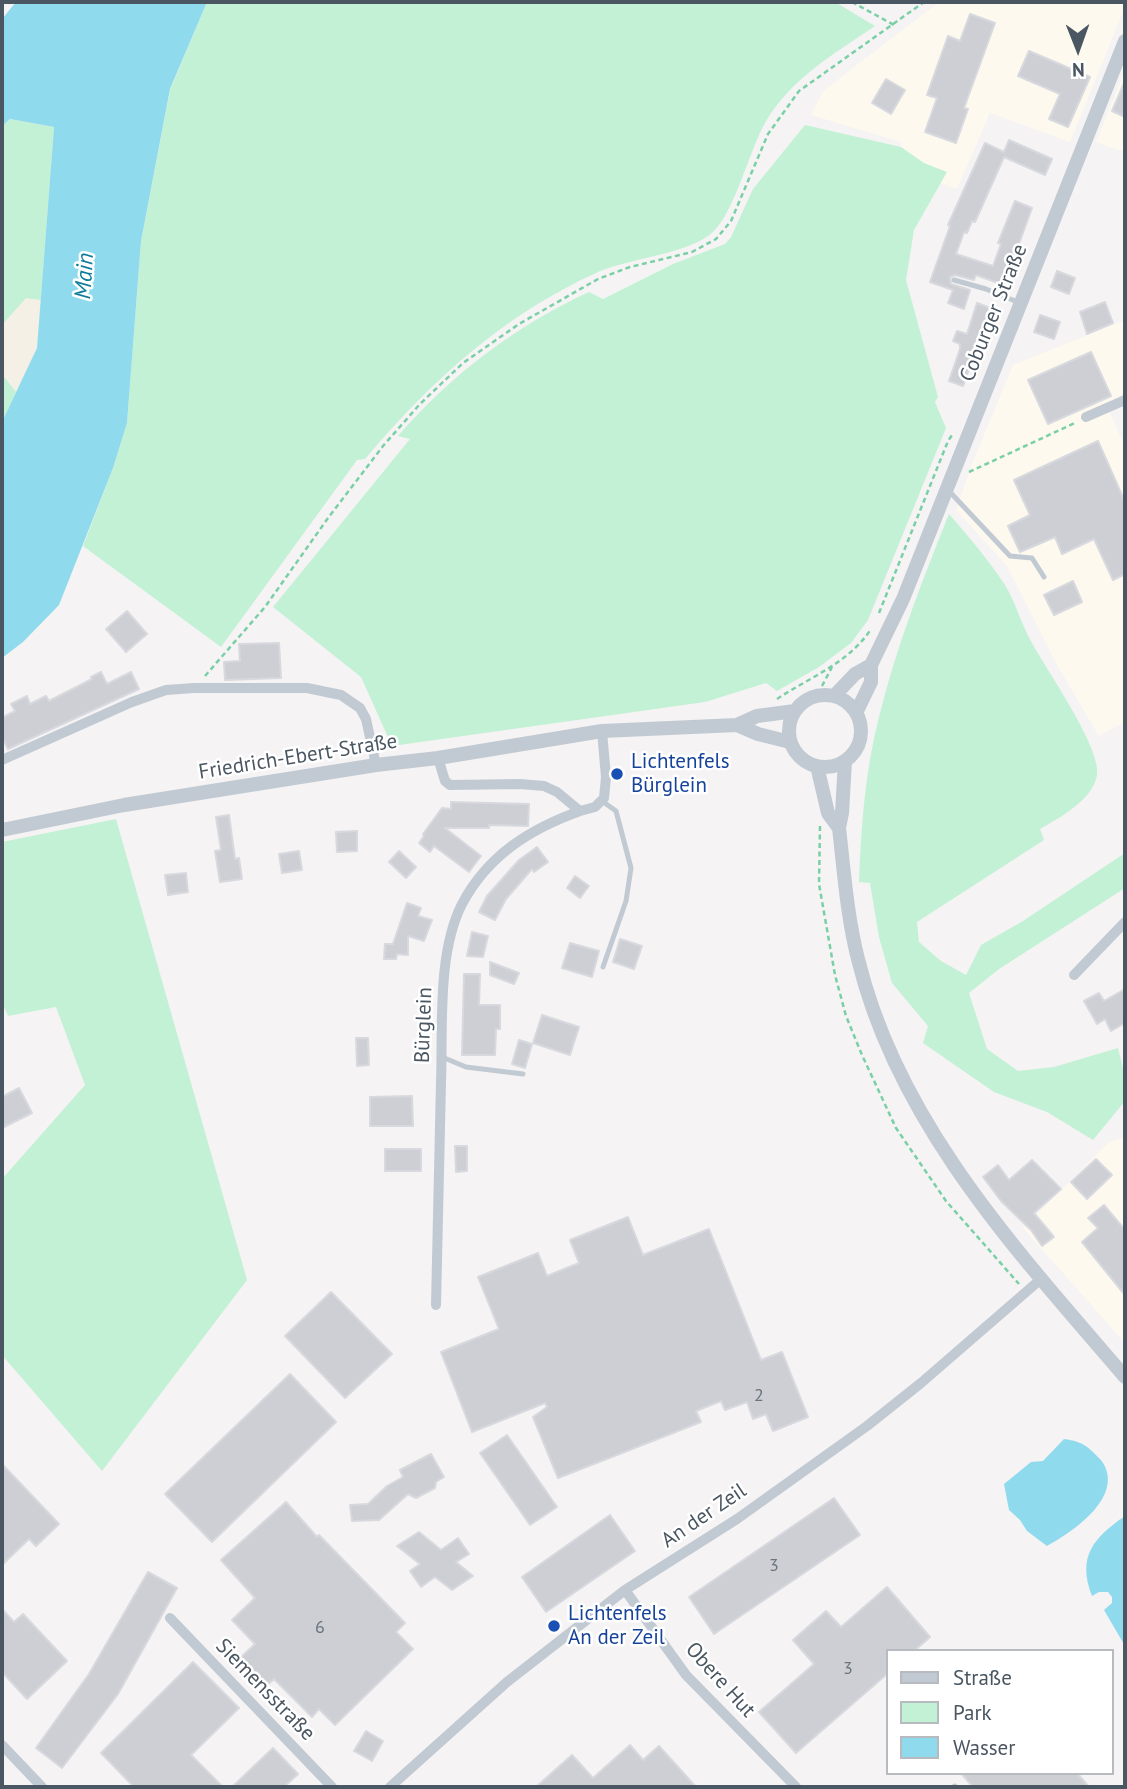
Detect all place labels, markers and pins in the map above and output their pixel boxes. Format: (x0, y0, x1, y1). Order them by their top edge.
place label: Lichtenfels Bürglein (631, 749, 730, 799)
marker: Lichtenfels Bürglein (609, 766, 625, 782)
place label: Lichtenfels An der Zeil (568, 1601, 667, 1651)
marker: Lichtenfels An der Zeil (546, 1618, 562, 1634)

